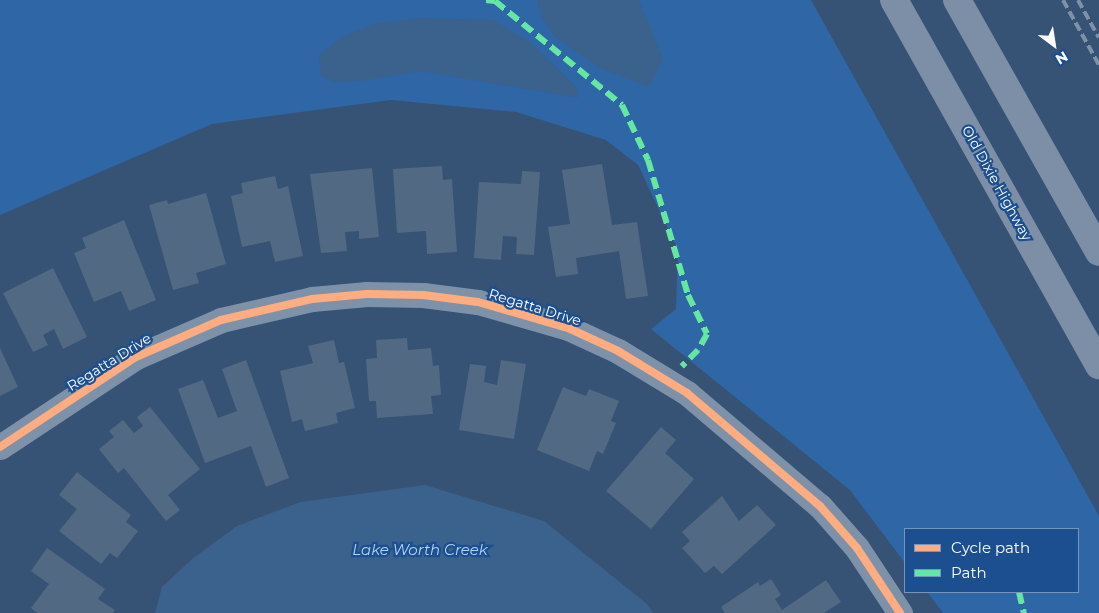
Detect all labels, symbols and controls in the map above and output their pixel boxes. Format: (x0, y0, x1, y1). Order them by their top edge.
north arrow (1029, 20, 1079, 70)
text: N (1052, 47, 1071, 68)
street label: Old Dixie Highway (958, 122, 1036, 244)
street label: Regatta Drive (487, 285, 583, 329)
street label: Regatta Drive (64, 329, 154, 395)
legend (904, 528, 1079, 593)
text: Cycle path (951, 538, 1030, 557)
water label: Lake Worth Creek (352, 541, 488, 559)
text: Path (951, 563, 987, 582)

